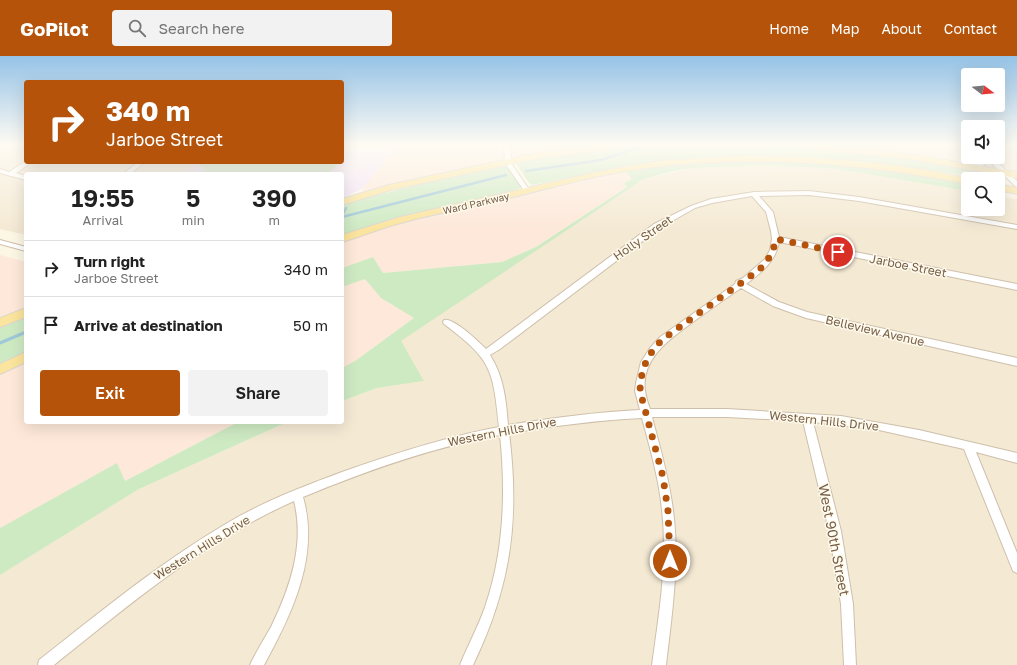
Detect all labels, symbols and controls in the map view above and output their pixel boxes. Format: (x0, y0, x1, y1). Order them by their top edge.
search box (112, 10, 392, 46)
text: GoPilot (20, 17, 88, 40)
icon: search (126, 17, 148, 39)
text: Search here (158, 19, 244, 37)
text: Home (769, 20, 809, 37)
text: Map (831, 20, 859, 37)
text: About (881, 20, 922, 37)
text: Contact (944, 20, 997, 37)
north arrow (961, 68, 1005, 112)
map controls (961, 68, 1005, 216)
text: 340 m (106, 94, 190, 127)
icon: right (40, 96, 92, 148)
button: sound (961, 120, 1005, 164)
text: Jarboe Street (106, 128, 223, 150)
button: search (961, 172, 1005, 216)
text: 19:55 (71, 183, 135, 212)
text: 5 (186, 183, 200, 212)
text: 390 (252, 183, 297, 212)
street label: Ward Parkway (442, 189, 511, 216)
text: Arrival (83, 212, 123, 228)
text: min (182, 212, 205, 228)
text: m (269, 212, 280, 228)
street label: Holly Street (610, 212, 675, 264)
pin (821, 235, 855, 269)
icon: arrive (827, 241, 849, 263)
street label: Jarboe Street (868, 251, 948, 280)
text: Turn right (74, 252, 145, 270)
icon: right (40, 258, 62, 280)
text: 340 m (284, 260, 328, 278)
text: Jarboe Street (74, 270, 159, 286)
street label: Belleview Avenue (824, 312, 926, 349)
icon: arrive (40, 314, 62, 336)
text: Arrive at destination (74, 316, 223, 334)
text: 50 m (293, 316, 328, 334)
button: Exit (40, 370, 180, 416)
button: Share (188, 370, 328, 416)
street label: Western Hills Drive (768, 407, 880, 434)
street label: Western Hills Drive (446, 414, 558, 449)
street label: West 90th Street (815, 482, 854, 597)
street label: Western Hills Drive (151, 512, 253, 583)
position arrow (649, 540, 691, 582)

